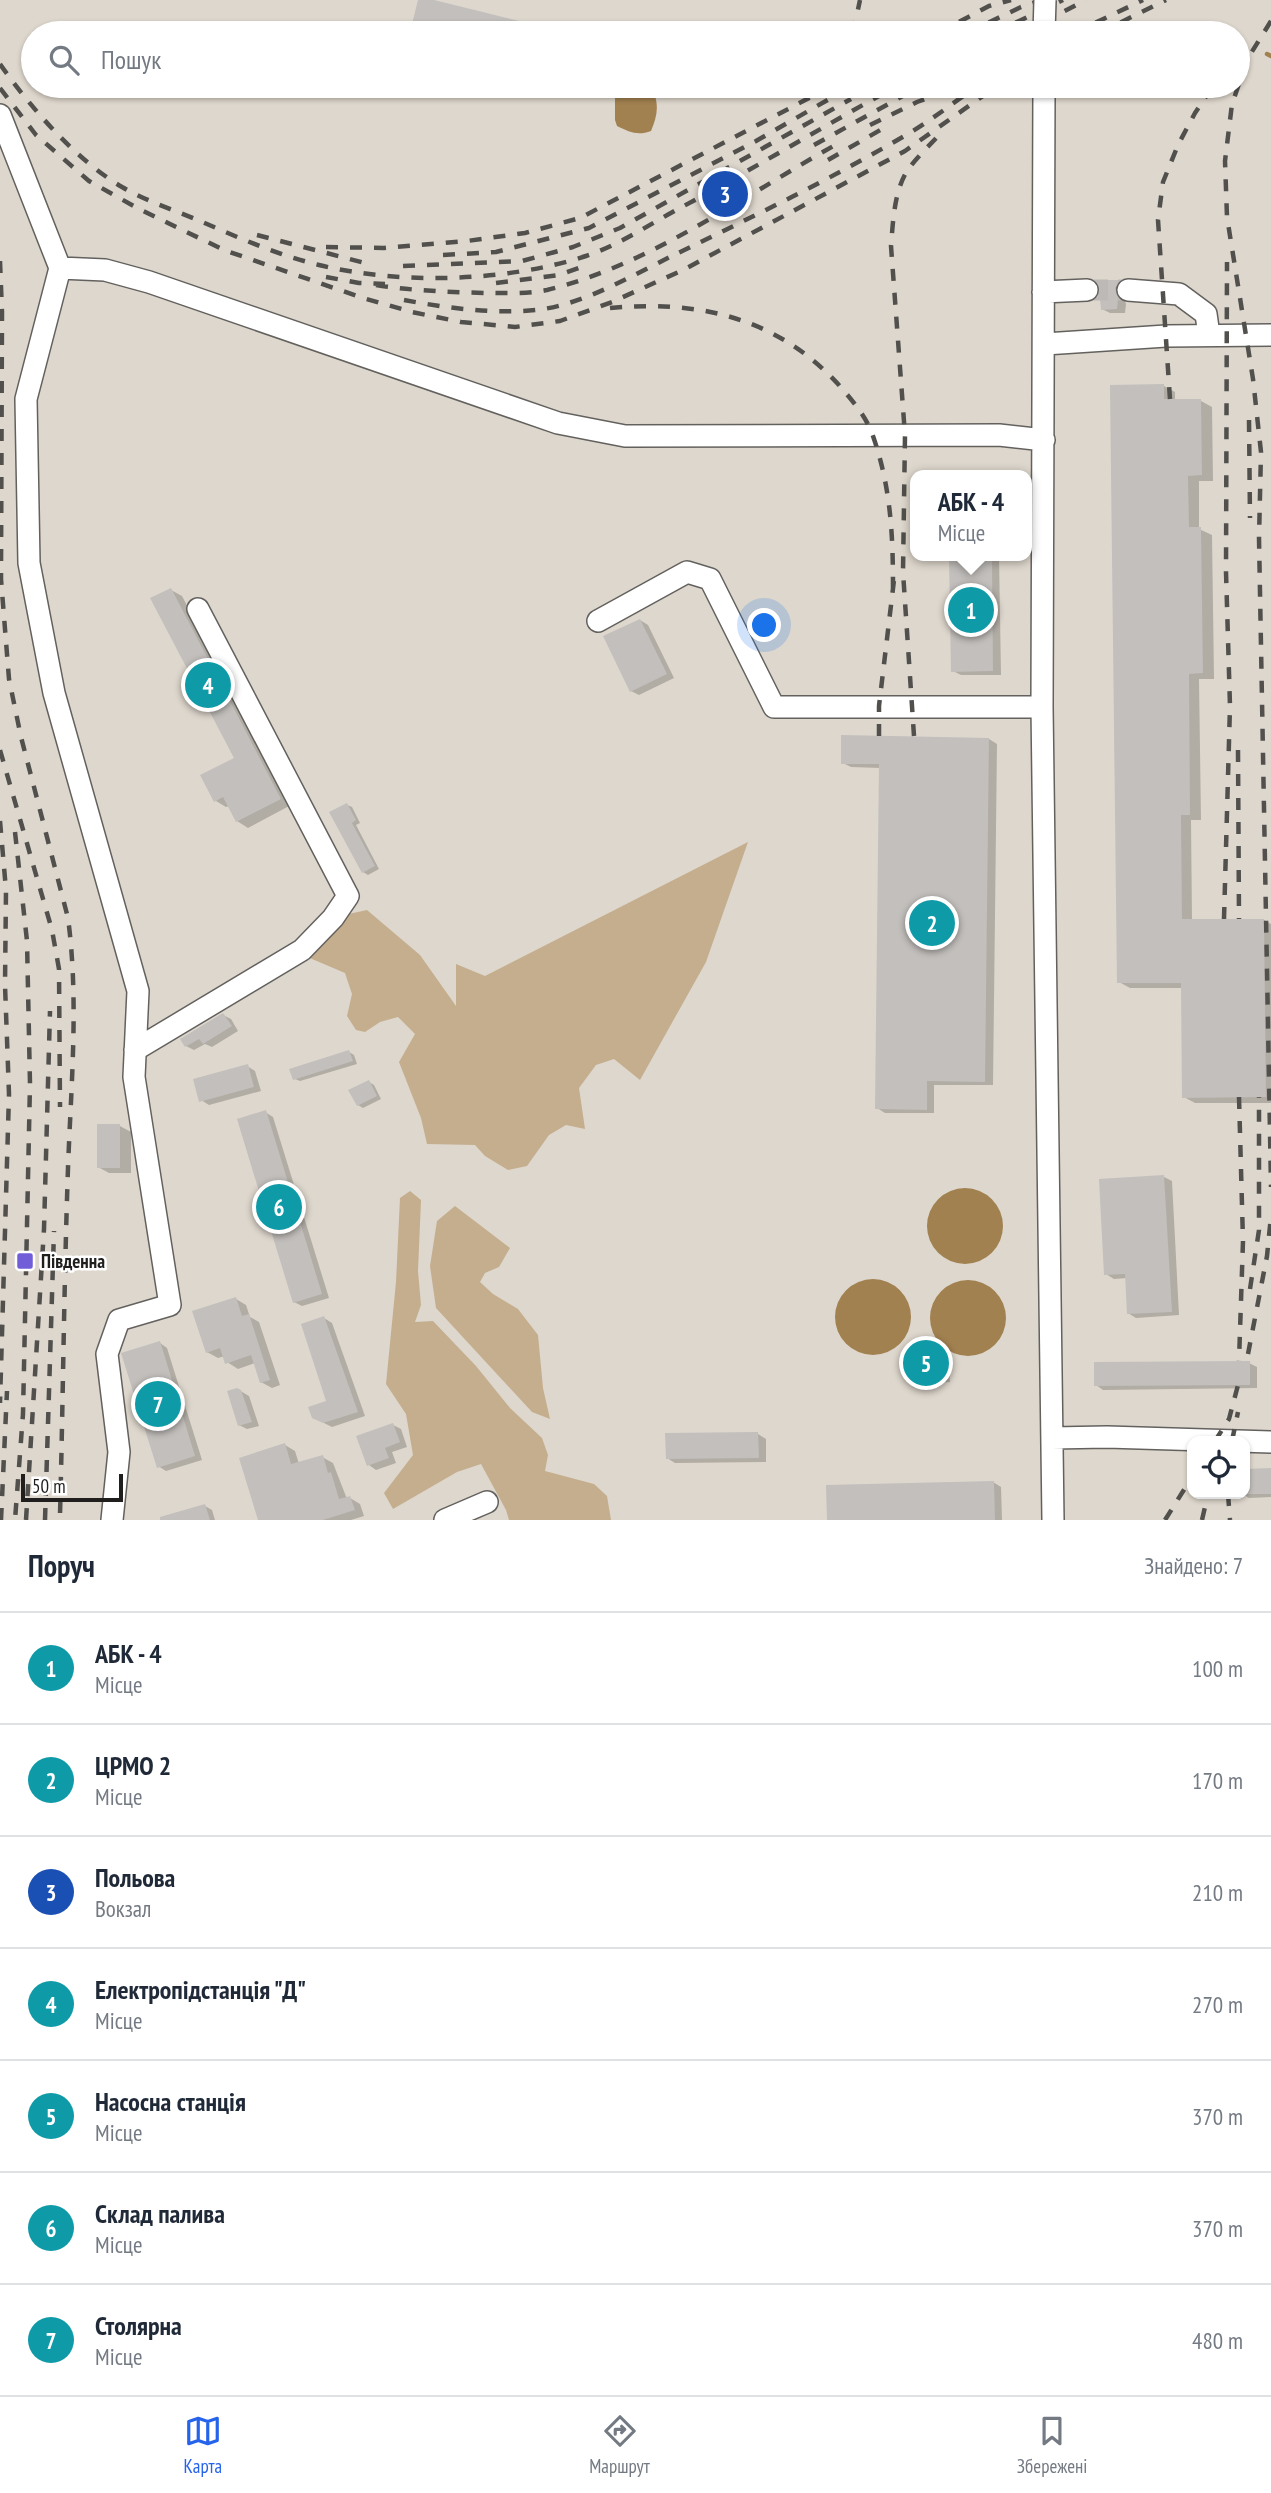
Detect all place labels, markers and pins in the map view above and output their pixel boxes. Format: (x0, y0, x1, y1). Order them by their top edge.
pin: 3 (702, 168, 748, 220)
pin: 1 (948, 584, 994, 636)
pin: 4 (185, 659, 231, 711)
pin: 2 (909, 897, 955, 949)
pin: 6 (256, 1181, 302, 1233)
place label: Південна (41, 1249, 105, 1273)
marker: Південна (15, 1251, 35, 1271)
pin: 5 (903, 1337, 949, 1389)
pin: 7 (135, 1378, 181, 1430)

